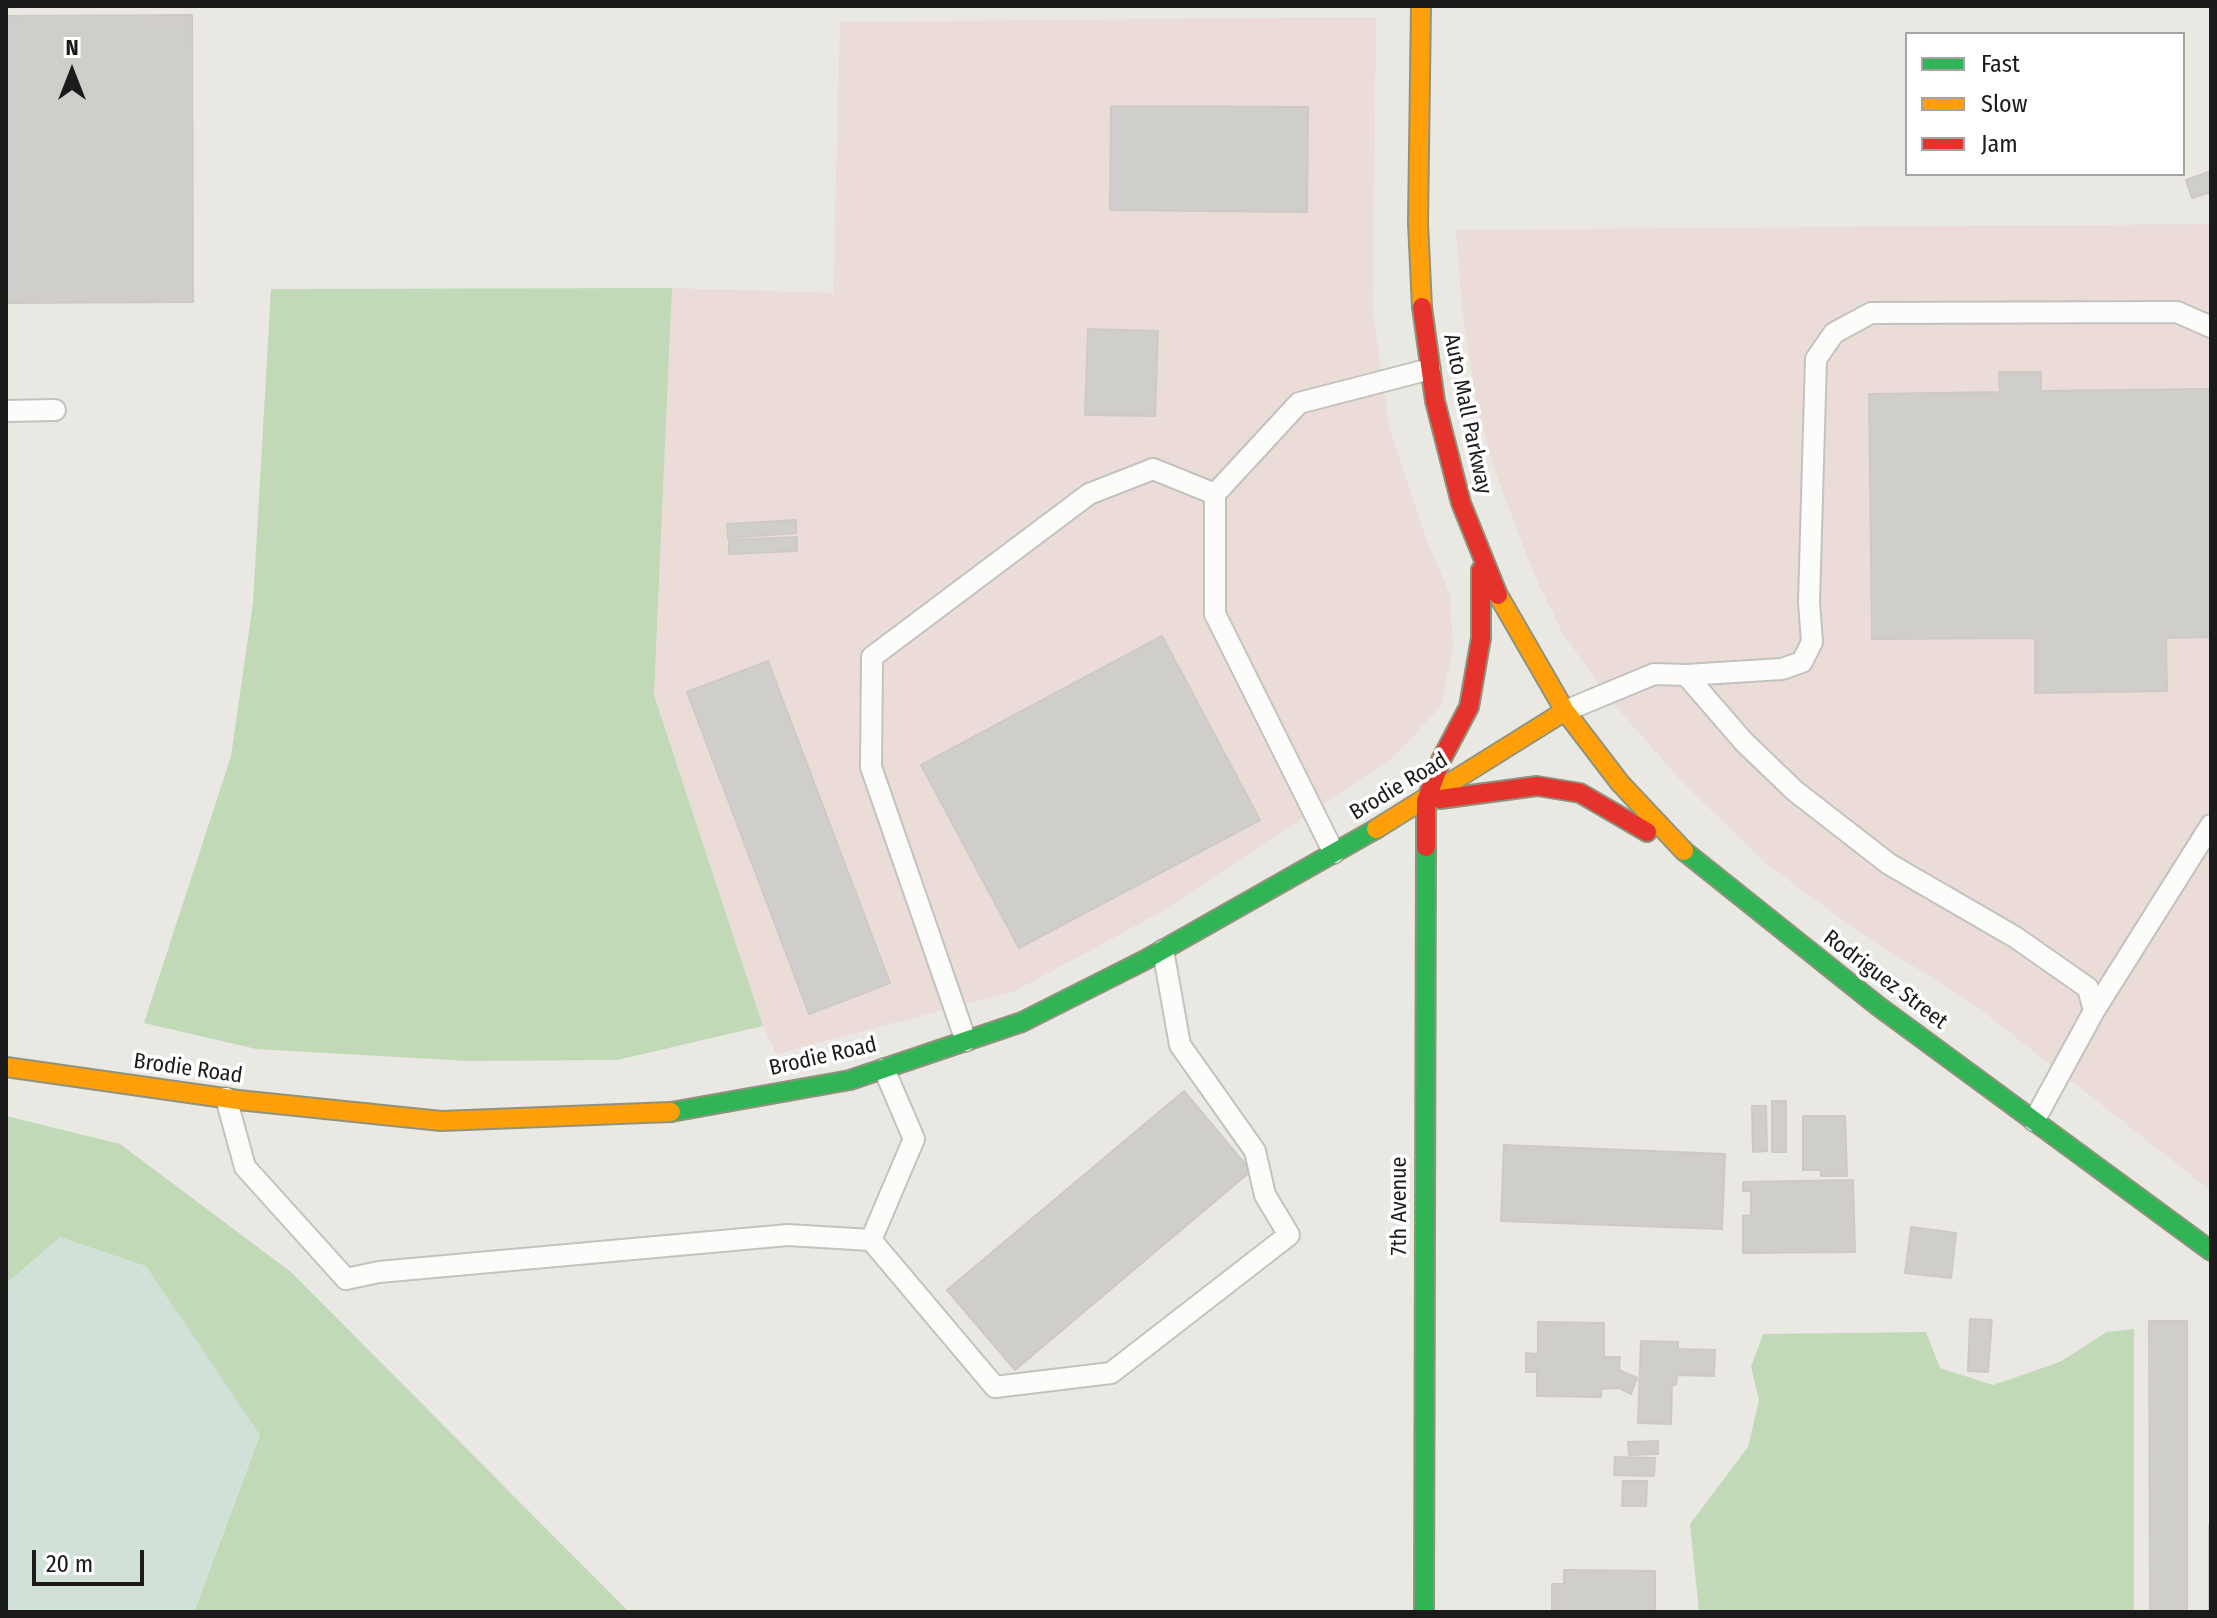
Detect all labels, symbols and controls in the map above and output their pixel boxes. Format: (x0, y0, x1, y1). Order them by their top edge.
north arrow (32, 32, 112, 112)
legend (1905, 32, 2185, 176)
text: N (65, 34, 79, 61)
text: Fast (1981, 50, 2020, 78)
text: Slow (1981, 90, 2027, 118)
text: Jam (1981, 130, 2018, 158)
street label: Auto Mall Parkway (1437, 331, 1497, 497)
street label: Brodie Road (1345, 747, 1453, 827)
street label: Rodriguez Street (1818, 925, 1952, 1035)
street label: Brodie Road (767, 1032, 879, 1082)
street label: Brodie Road (132, 1048, 244, 1090)
street label: 7th Avenue (1387, 1157, 1413, 1255)
scale bar (36, 1534, 148, 1584)
text: 20 m (46, 1550, 93, 1578)

